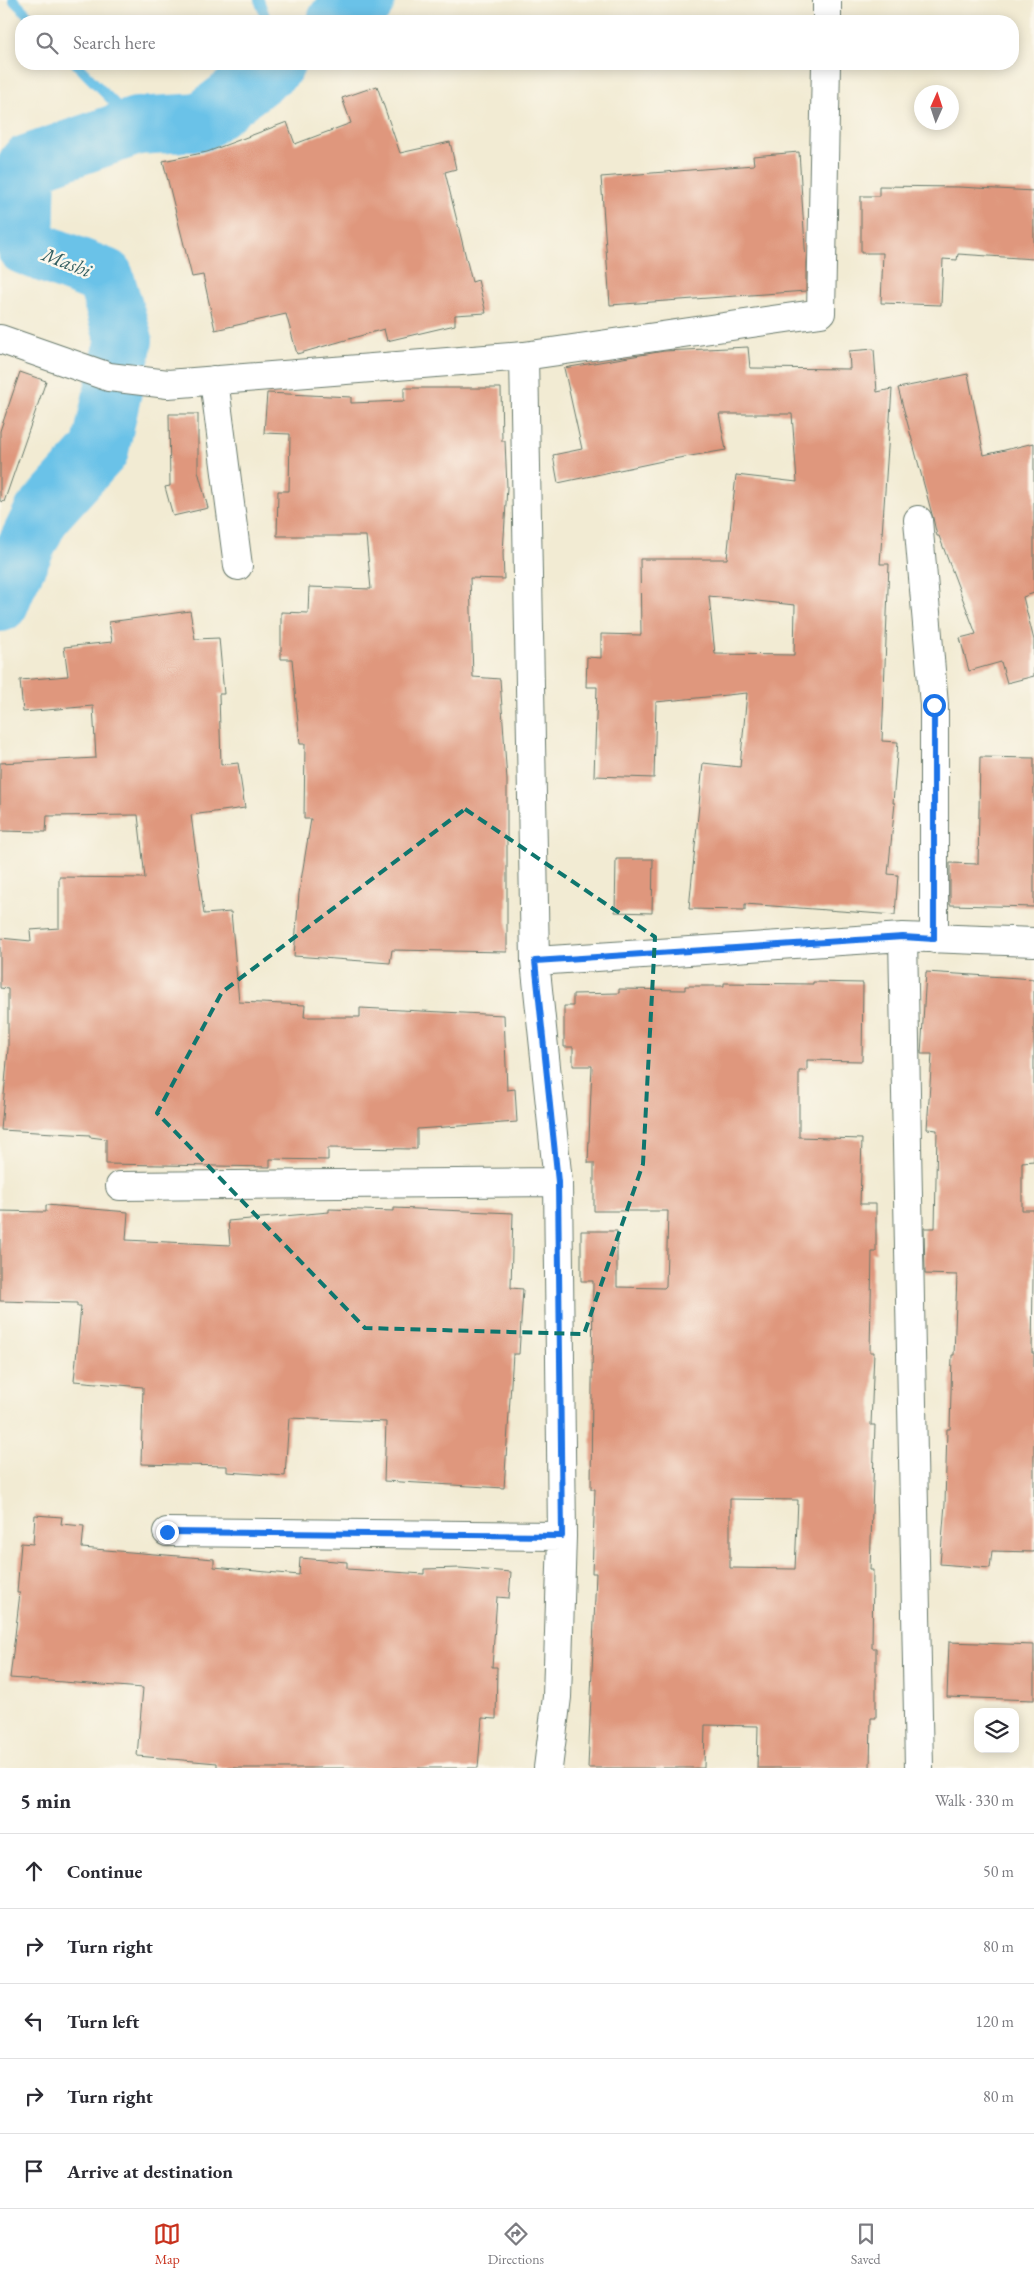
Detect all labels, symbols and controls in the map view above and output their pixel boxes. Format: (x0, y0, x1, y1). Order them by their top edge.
search box (15, 15, 1019, 70)
icon: search (33, 29, 61, 57)
text: Search here (73, 30, 155, 55)
north arrow (914, 85, 959, 130)
water label: Mashi (38, 240, 96, 284)
route start (923, 694, 946, 717)
route end (156, 1521, 179, 1544)
map controls (974, 1708, 1019, 1753)
button: layers (974, 1708, 1019, 1753)
text: 5 min (20, 1787, 71, 1814)
text: Walk · 330 m (935, 1790, 1014, 1811)
icon: ahead (20, 1857, 48, 1885)
text: Continue (67, 1859, 142, 1884)
text: 50 m (983, 1861, 1014, 1882)
icon: right (20, 1932, 48, 1960)
text: Turn right (67, 1934, 153, 1959)
text: 80 m (983, 1936, 1014, 1957)
icon: left (20, 2007, 48, 2035)
text: Turn left (67, 2009, 139, 2034)
text: 120 m (975, 2011, 1014, 2032)
icon: right (20, 2082, 48, 2110)
text: Turn right (67, 2084, 153, 2109)
text: 80 m (983, 2086, 1014, 2107)
icon: arrive (20, 2157, 48, 2185)
text: Arrive at destination (67, 2159, 233, 2184)
tab: Map (153, 2220, 181, 2268)
tab: Directions (488, 2220, 544, 2268)
tab: Saved (851, 2220, 881, 2268)

